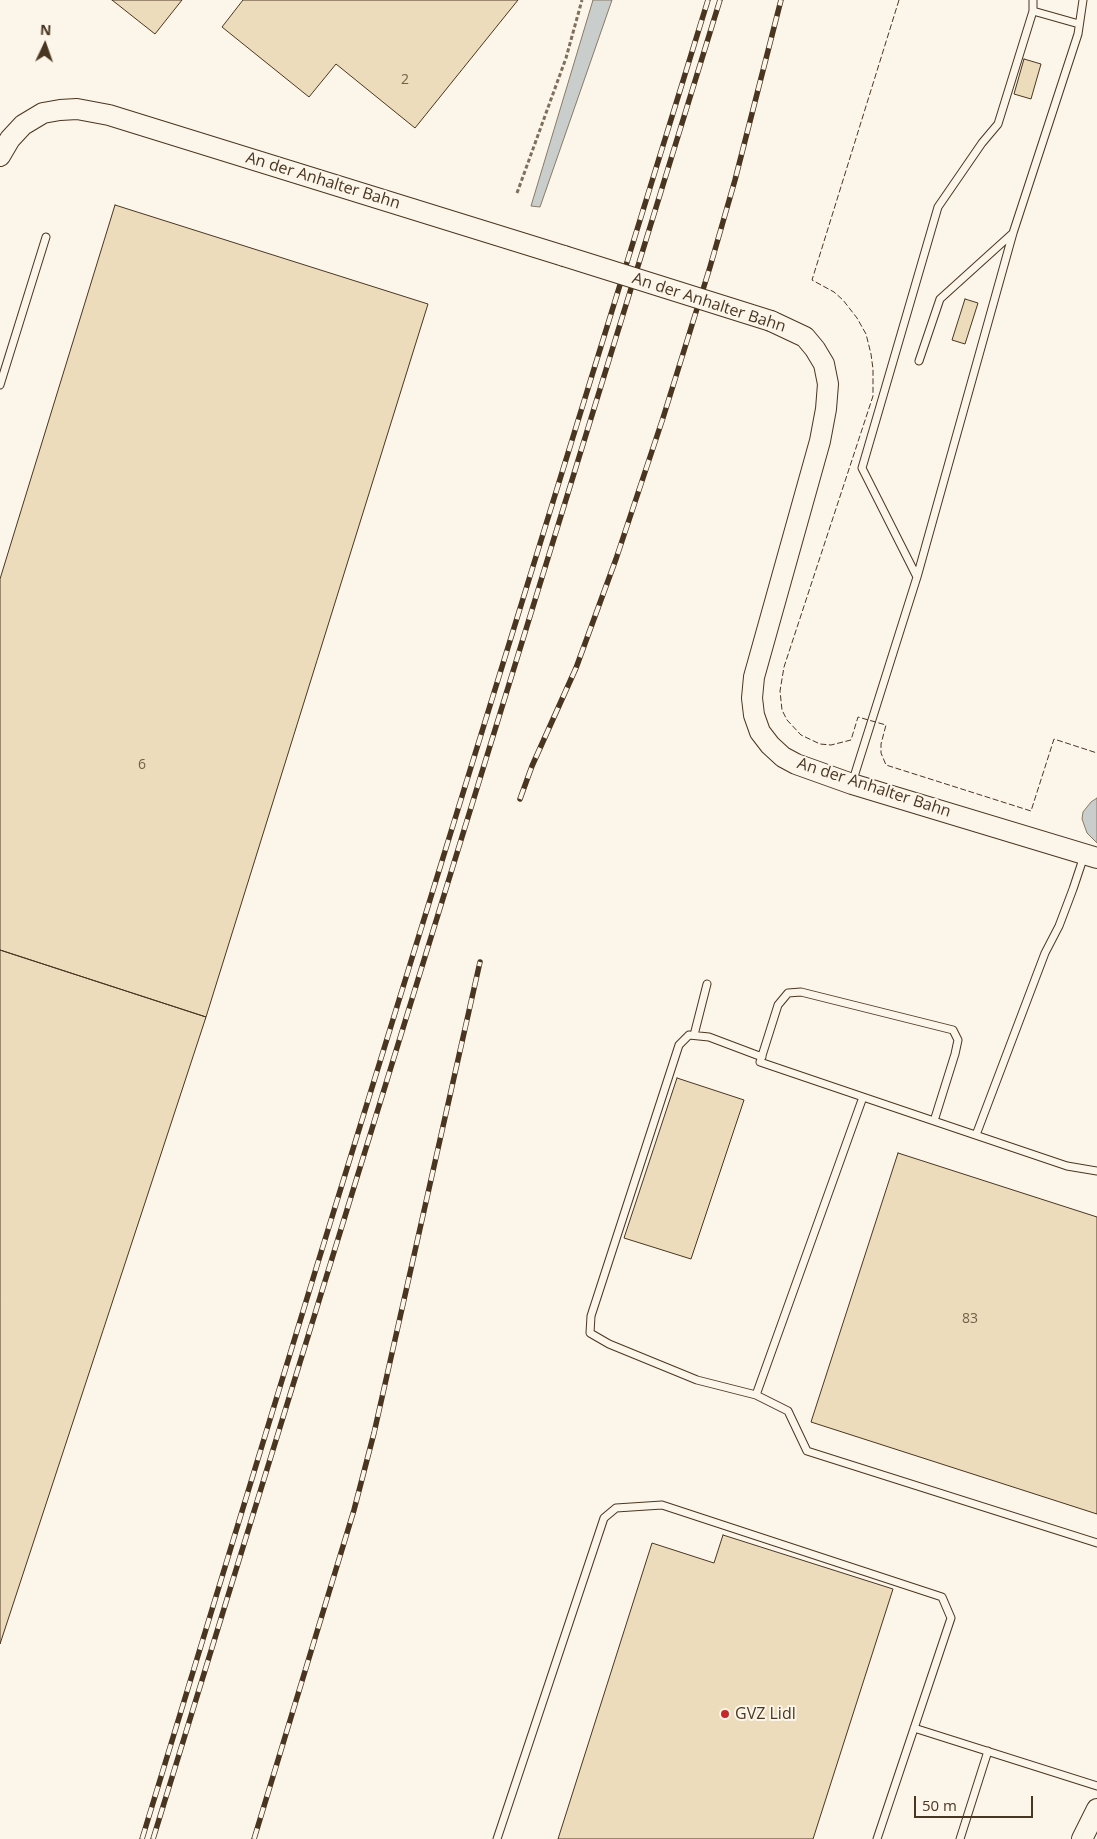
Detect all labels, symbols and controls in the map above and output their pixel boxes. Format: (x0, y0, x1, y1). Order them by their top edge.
north arrow (20, 20, 70, 70)
text: N (40, 20, 52, 39)
house number: 2 (401, 72, 409, 88)
street label: An der Anhalter Bahn (243, 148, 403, 214)
street label: An der Anhalter Bahn (630, 269, 788, 337)
street label: An der Anhalter Bahn (795, 754, 953, 822)
house number: 6 (138, 757, 146, 773)
house number: 83 (962, 1311, 978, 1327)
place label: GVZ Lidl (735, 1704, 796, 1724)
marker: GVZ Lidl (719, 1708, 731, 1720)
scale bar (917, 1786, 1036, 1818)
text: 50 m (922, 1795, 957, 1815)

